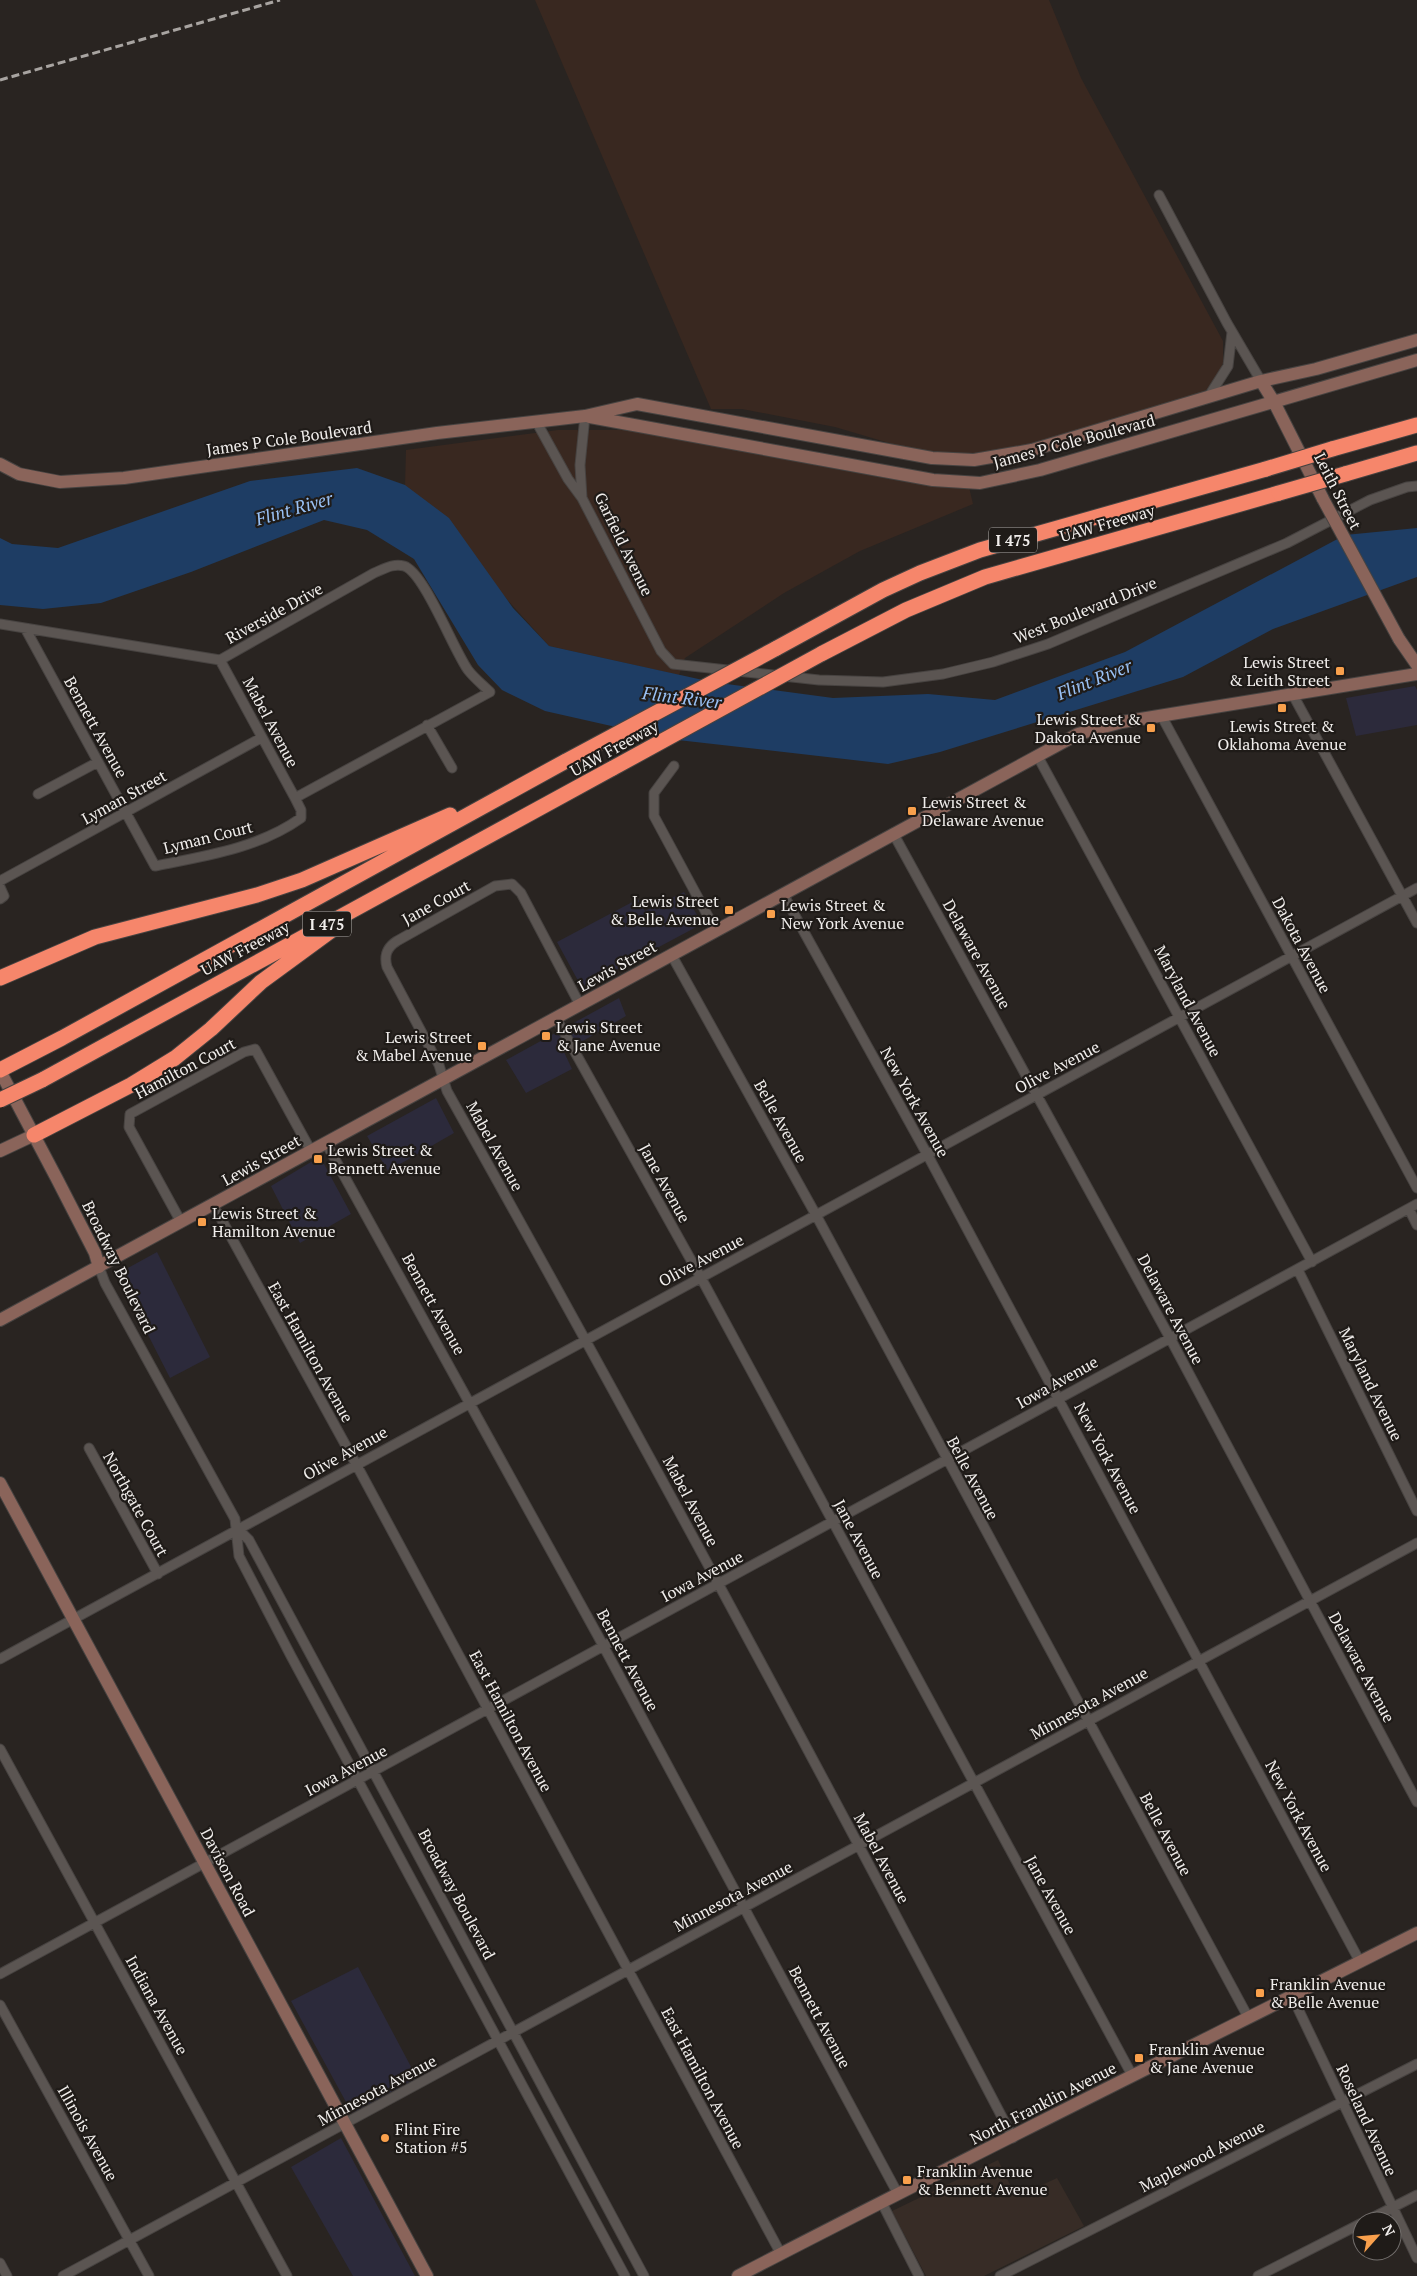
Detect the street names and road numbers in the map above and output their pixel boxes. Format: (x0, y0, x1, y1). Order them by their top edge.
street label: James P Cole Boulevard (991, 409, 1158, 473)
street label: James P Cole Boulevard (205, 415, 373, 461)
street label: Leith Street (1309, 449, 1367, 533)
street label: Garfield Avenue (589, 489, 659, 599)
street label: UAW Freeway (1057, 499, 1158, 547)
road number: I 475 (989, 528, 1037, 552)
street label: West Boulevard Drive (1010, 571, 1160, 649)
street label: Riverside Drive (222, 577, 326, 649)
street label: Bennett Avenue (59, 672, 133, 782)
street label: Mabel Avenue (238, 673, 304, 771)
street label: UAW Freeway (566, 714, 663, 781)
street label: Lyman Street (78, 765, 171, 829)
street label: Lyman Court (161, 815, 255, 859)
street label: Jane Court (398, 874, 474, 930)
street label: Dakota Avenue (1267, 893, 1337, 997)
street label: Delaware Avenue (938, 895, 1016, 1013)
road number: I 475 (303, 912, 351, 936)
street label: UAW Freeway (197, 915, 294, 981)
street label: Lewis Street (574, 935, 660, 997)
street label: Maryland Avenue (1149, 941, 1227, 1061)
street label: Hamilton Court (131, 1032, 239, 1104)
street label: Olive Avenue (1011, 1035, 1103, 1099)
street label: New York Avenue (875, 1043, 955, 1161)
street label: Belle Avenue (749, 1076, 813, 1166)
street label: Mabel Avenue (461, 1097, 529, 1195)
street label: Lewis Street (218, 1129, 304, 1191)
street label: Jane Avenue (634, 1140, 696, 1226)
street label: Broadway Boulevard (77, 1197, 161, 1337)
street label: Olive Avenue (655, 1228, 747, 1292)
street label: Bennett Avenue (397, 1249, 471, 1359)
street label: Delaware Avenue (1133, 1250, 1209, 1368)
street label: East Hamilton Avenue (263, 1278, 359, 1426)
street label: Maryland Avenue (1334, 1324, 1408, 1444)
street label: Iowa Avenue (1012, 1351, 1102, 1413)
street label: New York Avenue (1069, 1398, 1147, 1518)
street label: Olive Avenue (299, 1421, 391, 1485)
street label: Belle Avenue (942, 1432, 1004, 1524)
street label: Northgate Court (98, 1448, 174, 1560)
street label: Mabel Avenue (658, 1452, 724, 1550)
street label: Jane Avenue (829, 1495, 889, 1583)
street label: Iowa Avenue (657, 1545, 747, 1607)
street label: Bennett Avenue (592, 1605, 664, 1715)
street label: Delaware Avenue (1324, 1608, 1400, 1726)
street label: East Hamilton Avenue (464, 1646, 558, 1796)
street label: Minnesota Avenue (1026, 1662, 1152, 1744)
street label: Iowa Avenue (301, 1739, 391, 1801)
street label: New York Avenue (1260, 1756, 1338, 1876)
street label: Belle Avenue (1135, 1788, 1197, 1880)
street label: Mabel Avenue (849, 1809, 915, 1907)
street label: Davison Road (195, 1824, 261, 1920)
street label: Broadway Boulevard (413, 1825, 501, 1963)
street label: Jane Avenue (1020, 1852, 1082, 1938)
street label: Minnesota Avenue (670, 1855, 796, 1937)
street label: Indiana Avenue (121, 1951, 193, 2059)
street label: Bennett Avenue (784, 1962, 856, 2072)
street label: East Hamilton Avenue (656, 2003, 750, 2153)
street label: Minnesota Avenue (314, 2049, 440, 2131)
street label: North Franklin Avenue (966, 2056, 1120, 2150)
street label: Roseland Avenue (1331, 2061, 1403, 2179)
street label: Illinois Avenue (53, 2081, 123, 2185)
street label: Maplewood Avenue (1136, 2115, 1268, 2197)

